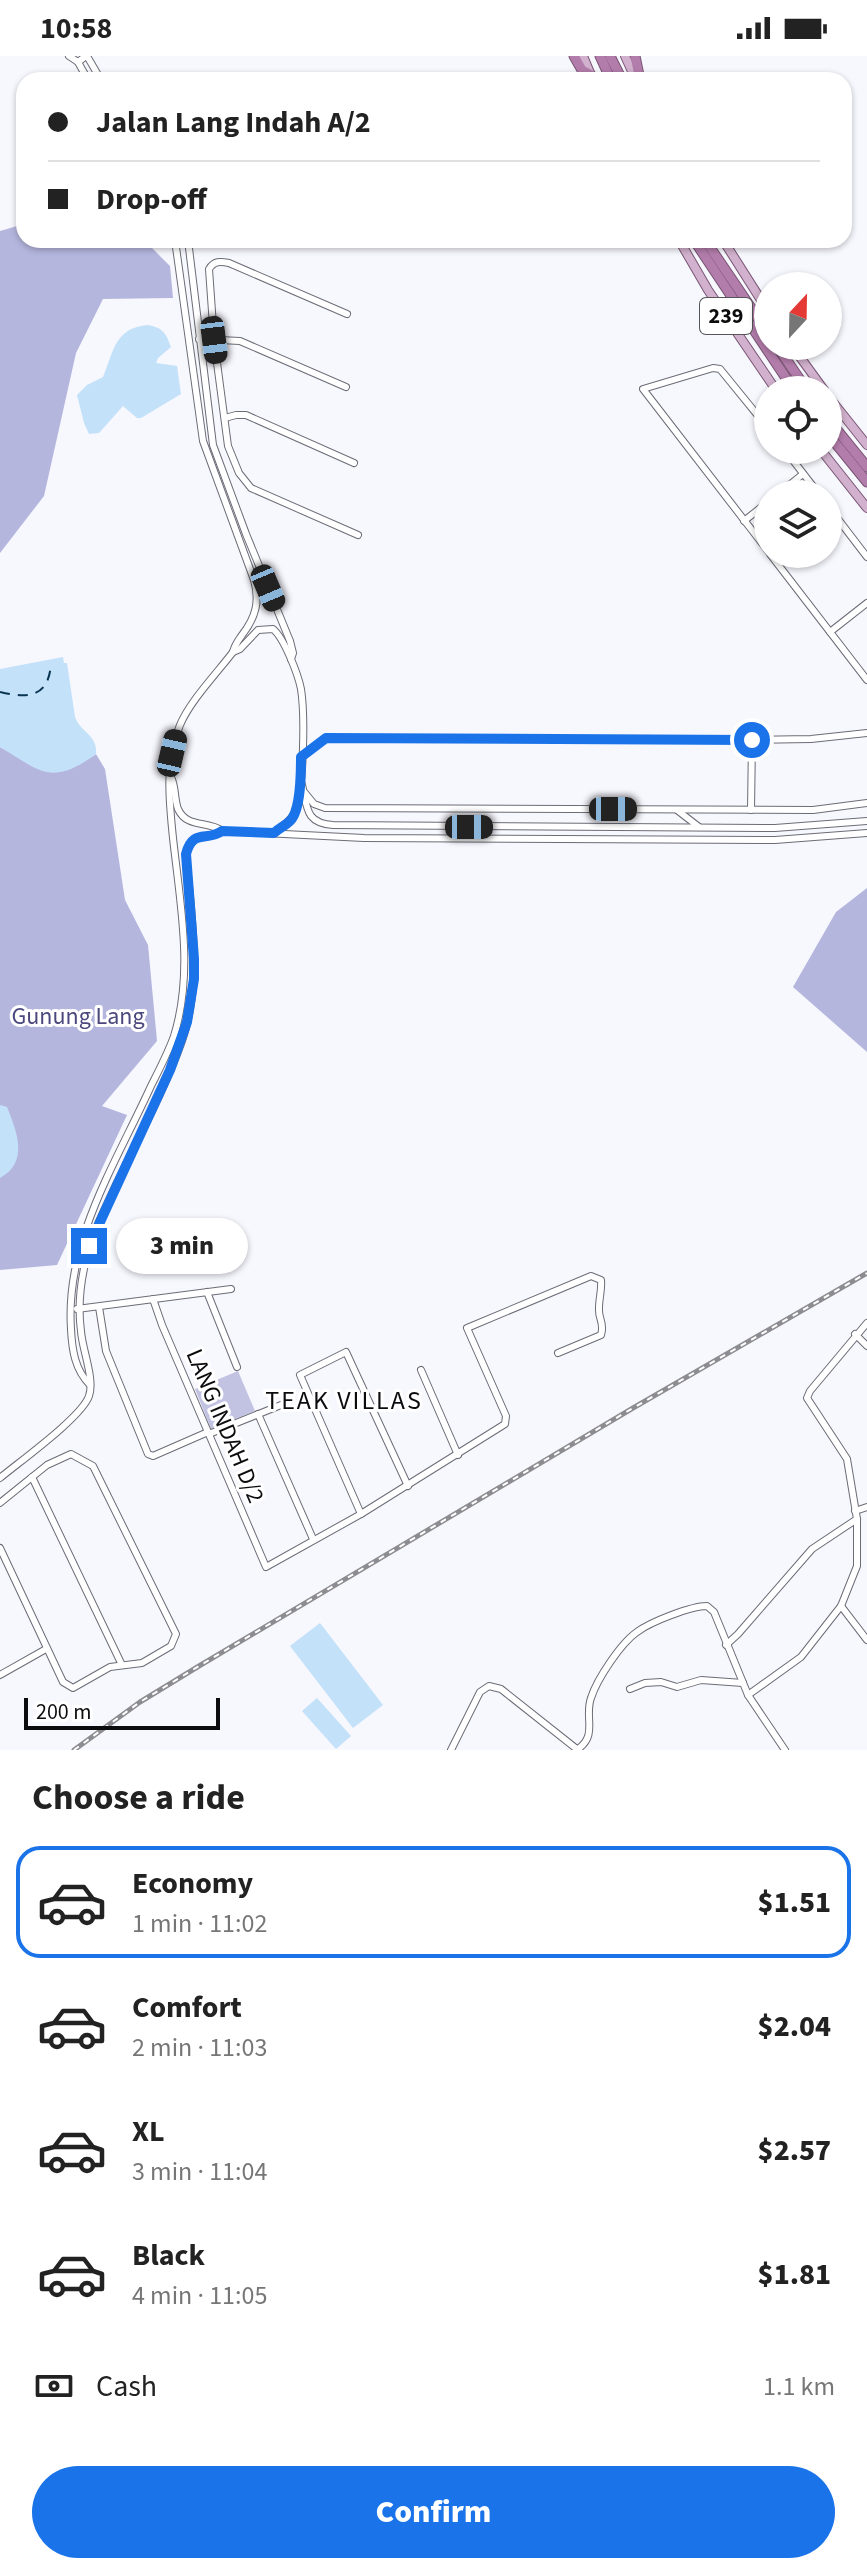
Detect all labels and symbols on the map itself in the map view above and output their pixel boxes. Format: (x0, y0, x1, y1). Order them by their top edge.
north arrow (754, 272, 842, 360)
road number: 239 (700, 298, 752, 334)
car (199, 315, 229, 365)
car (248, 561, 288, 615)
route start (734, 722, 770, 758)
car (155, 727, 189, 779)
car (589, 797, 637, 821)
car (445, 815, 493, 839)
park label: Gunung Lang (11, 999, 145, 1034)
callout: 3 min (117, 1218, 249, 1274)
route end (71, 1228, 107, 1264)
street label: LANG INDAH D/2 (177, 1343, 273, 1509)
district label: TEAK VILLAS (265, 1382, 423, 1419)
scale bar (24, 1694, 220, 1730)

